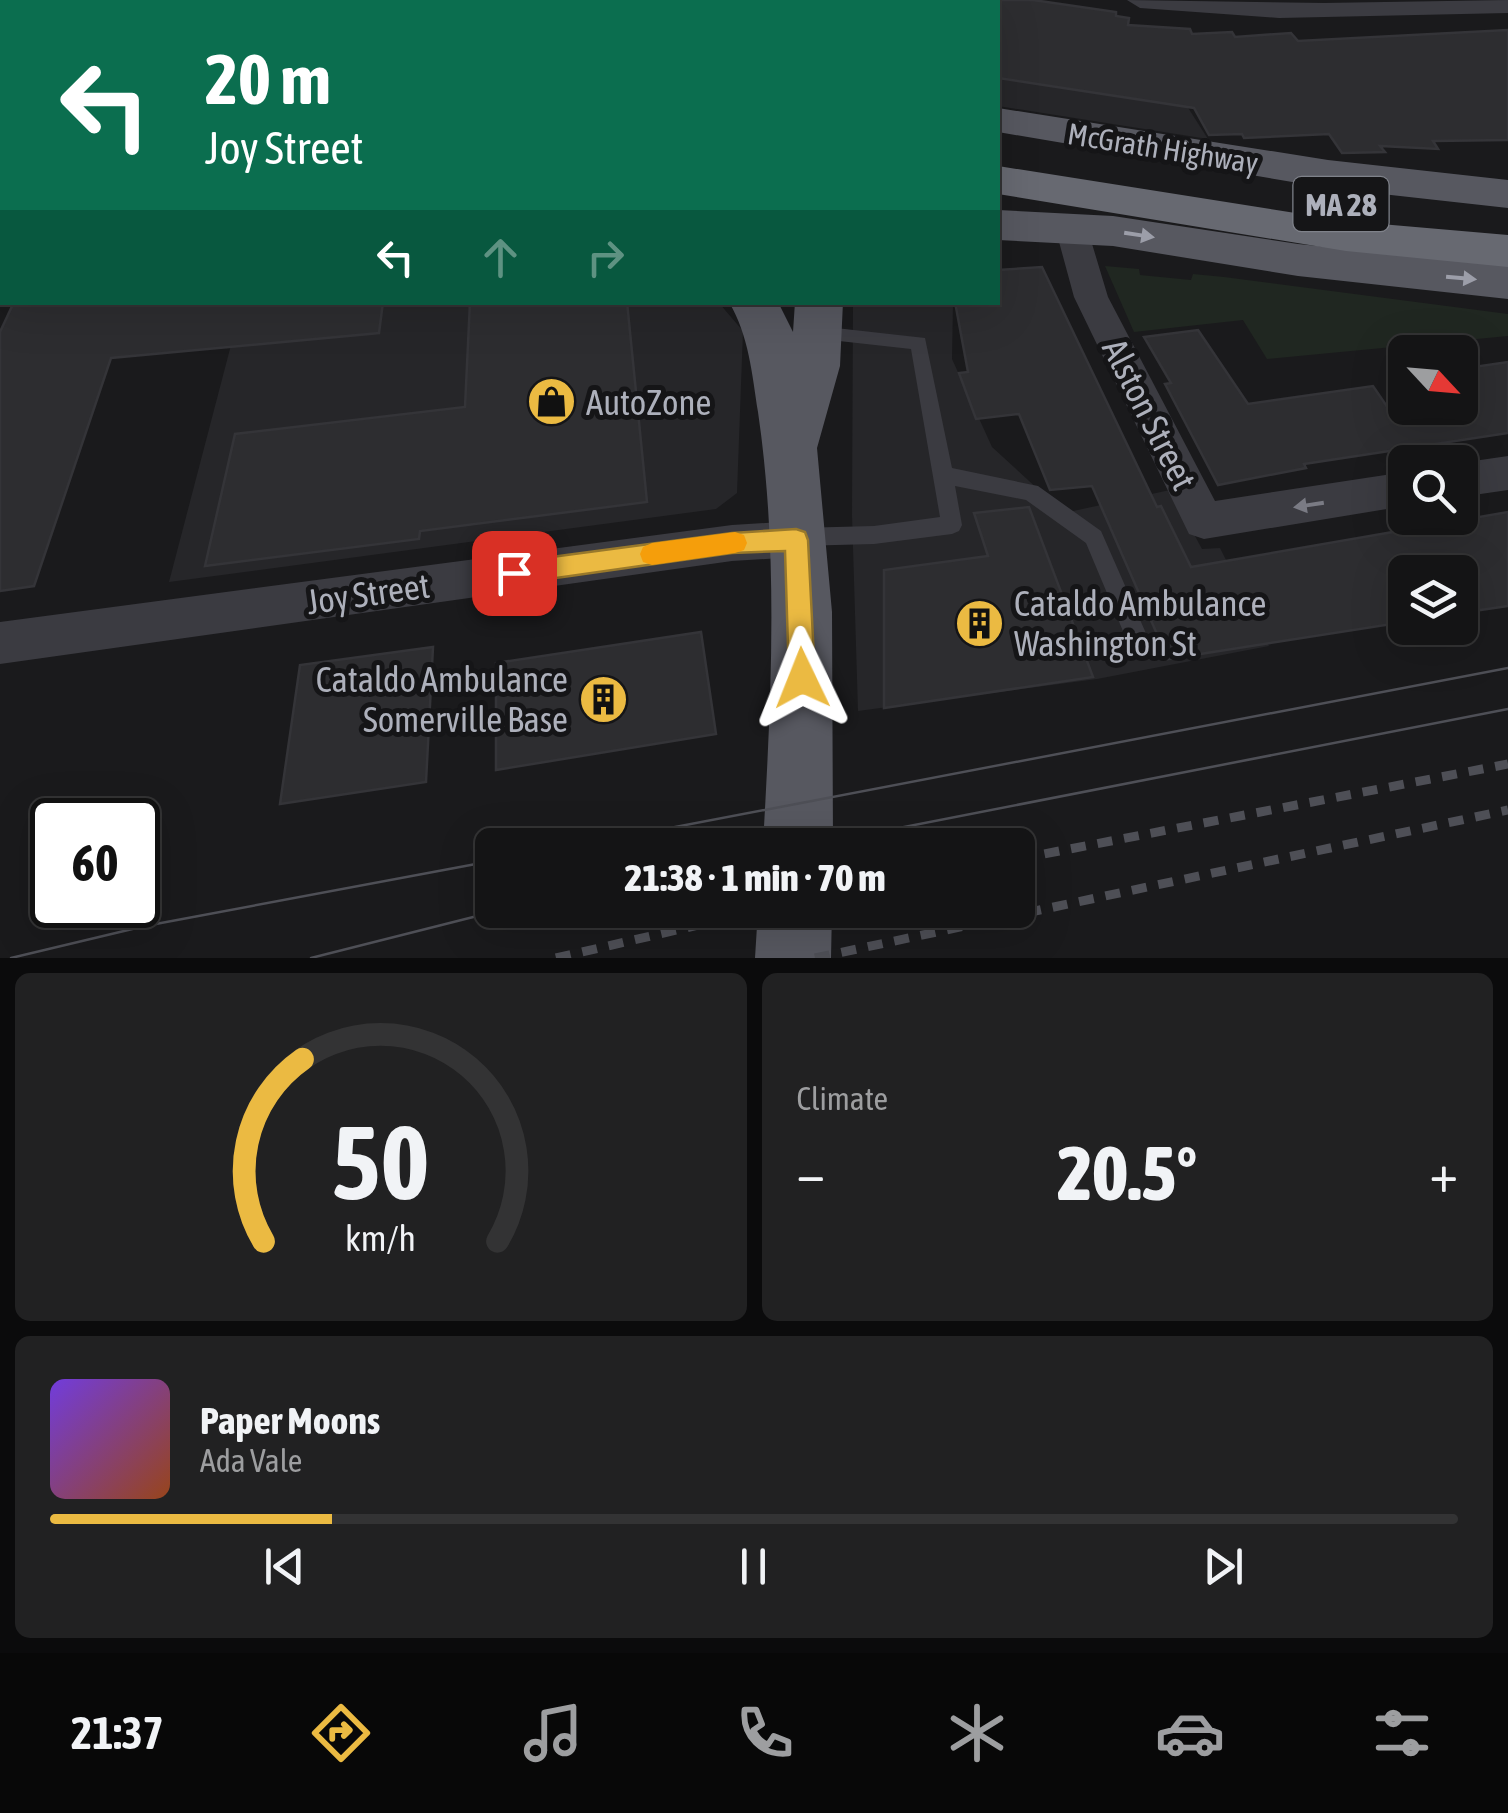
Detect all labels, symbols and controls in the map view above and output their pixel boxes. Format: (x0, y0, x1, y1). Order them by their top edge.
text: 20 m (205, 39, 331, 119)
icon: left (40, 40, 170, 170)
street label: McGrath Highway (1065, 116, 1261, 180)
text: Joy Street (205, 122, 364, 174)
road number: MA 28 (1294, 177, 1388, 231)
one-way arrow (1123, 228, 1155, 243)
icon: left (368, 230, 423, 285)
icon: ahead (473, 230, 528, 285)
icon: right (578, 230, 633, 285)
one-way arrow (1445, 271, 1477, 287)
street label: Alston Street (1095, 332, 1205, 496)
north arrow (1388, 335, 1478, 425)
map controls (1388, 335, 1478, 645)
shop icon: AutoZone (525, 376, 577, 428)
place label: AutoZone (586, 382, 711, 422)
button: search (1388, 445, 1478, 535)
one-way arrow (1292, 497, 1324, 513)
pin (472, 531, 557, 616)
icon: arrive (487, 546, 542, 601)
button: layers (1388, 555, 1478, 645)
street label: Joy Street (304, 565, 432, 621)
place label: Cataldo Ambulance Washington St (1014, 583, 1266, 663)
building icon: Cataldo Ambulance Washington St (953, 597, 1005, 649)
position arrow (750, 626, 854, 730)
place label: Cataldo Ambulance Somerville Base (316, 659, 568, 739)
building icon: Cataldo Ambulance Somerville Base (577, 673, 629, 725)
speed limit sign: 60 (30, 798, 160, 928)
text: 21:38 · 1 min · 70 m (624, 856, 886, 899)
text: Climate (797, 1080, 888, 1117)
text: 50 (332, 1102, 430, 1221)
text: 20.5° (1057, 1130, 1197, 1216)
text: − (797, 1141, 825, 1204)
text: + (1429, 1141, 1458, 1204)
text: km/h (345, 1218, 416, 1259)
text: Paper Moons (200, 1399, 380, 1442)
text: Ada Vale (200, 1442, 302, 1479)
icon: previous (257, 1539, 312, 1594)
icon: pause (726, 1539, 781, 1594)
icon: next (1196, 1539, 1251, 1594)
icon: directions (306, 1698, 376, 1768)
icon: music (518, 1698, 588, 1768)
icon: phone (730, 1698, 800, 1768)
icon: climate (942, 1698, 1012, 1768)
icon: car (1155, 1698, 1225, 1768)
icon: filters (1367, 1698, 1437, 1768)
text: 21:37 (71, 1707, 164, 1759)

